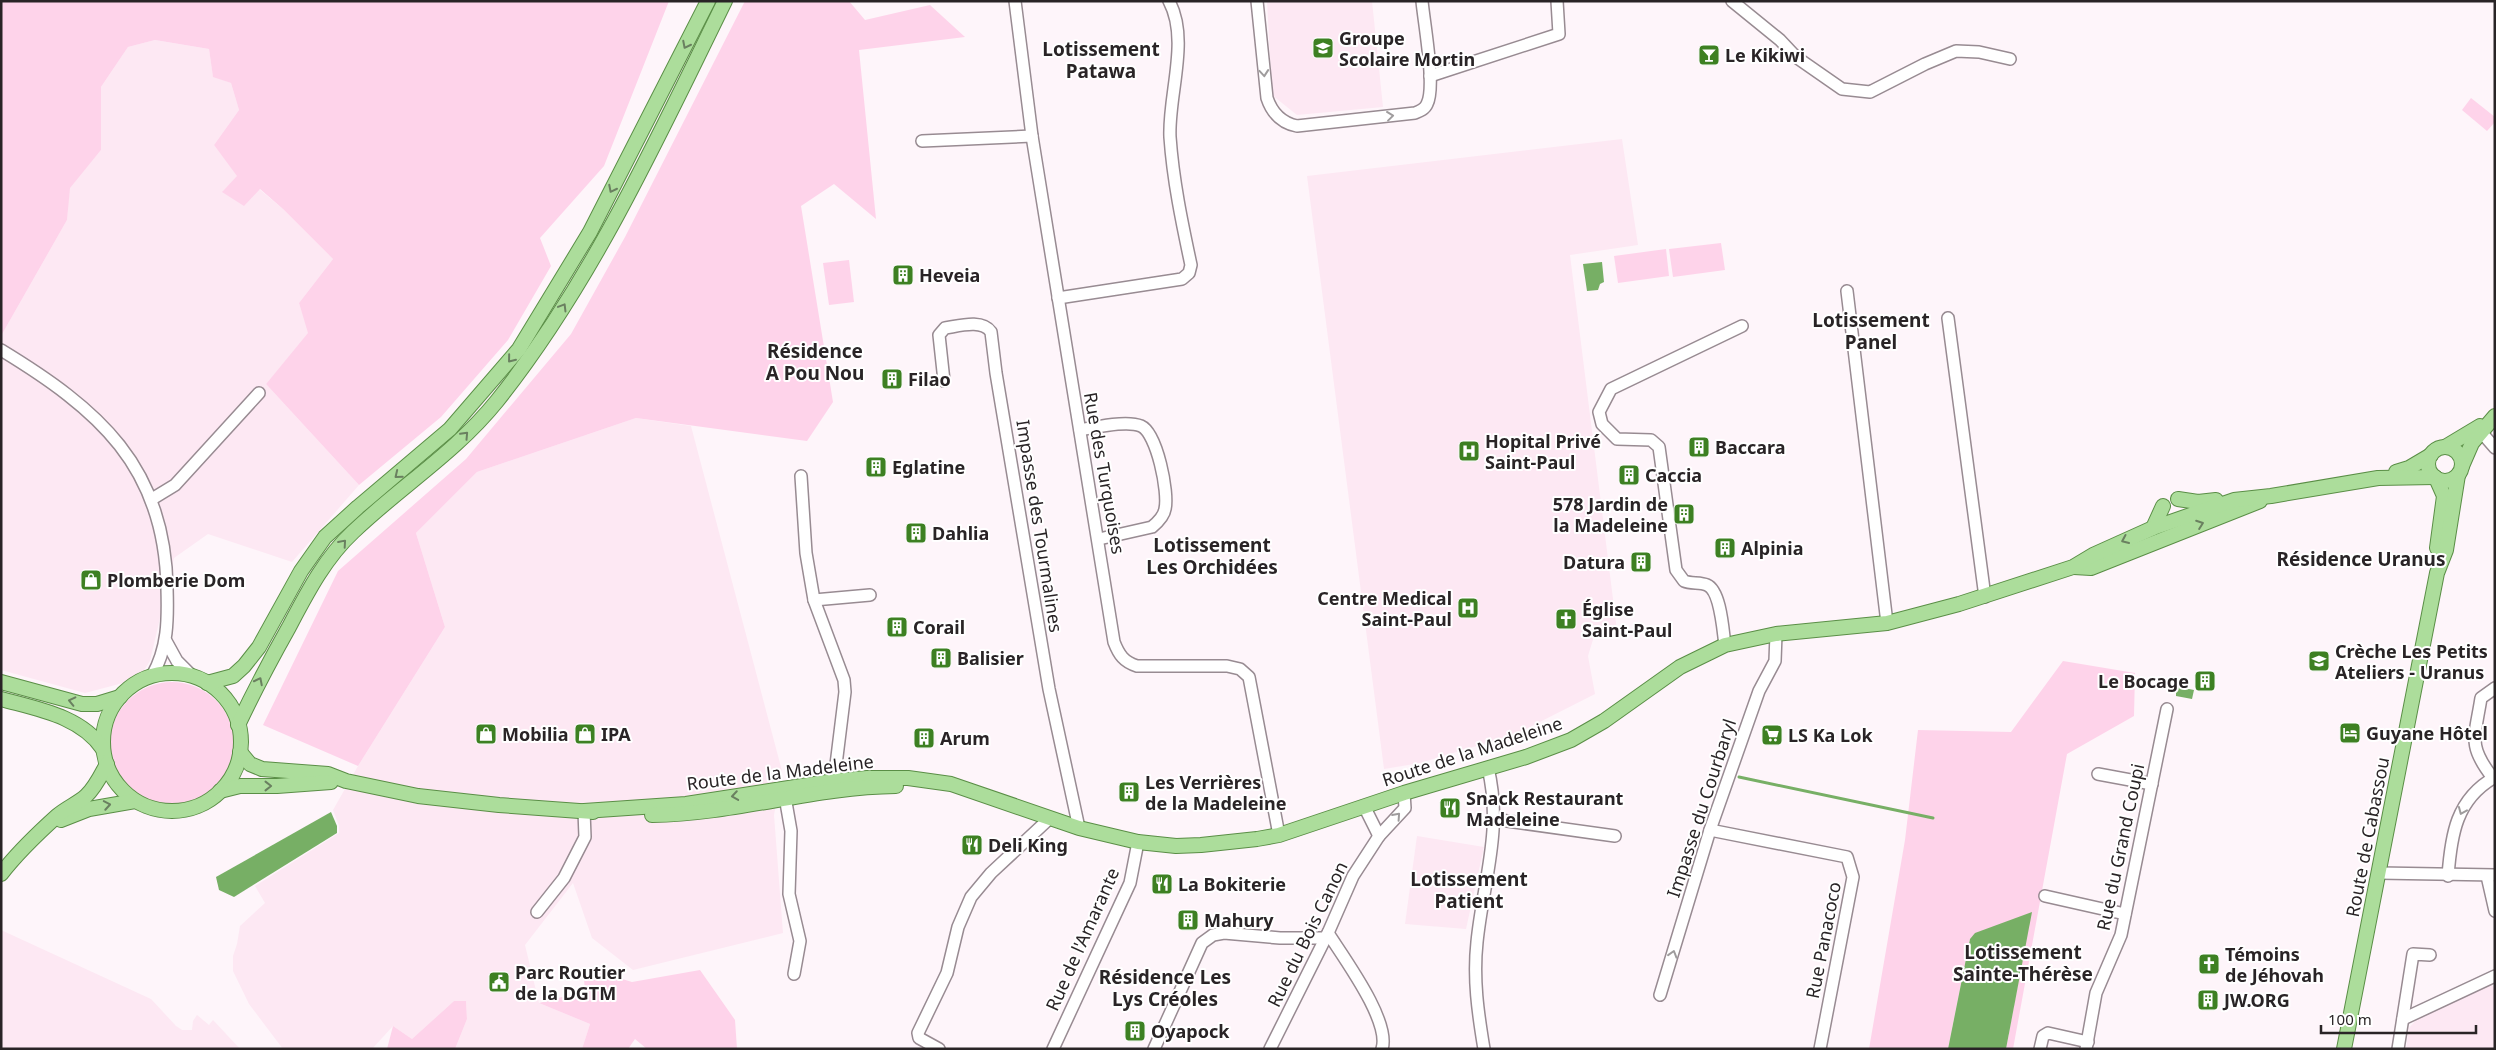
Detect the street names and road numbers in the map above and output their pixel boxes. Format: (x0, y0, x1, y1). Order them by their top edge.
street label: Rue des Turquoises (1079, 390, 1131, 556)
street label: Impasse des Tourmalines (1011, 418, 1069, 634)
street label: Route de la Madeleine (1379, 711, 1565, 791)
street label: Impasse du Courbaryl (1661, 716, 1741, 900)
street label: Route de la Madeleine (685, 749, 875, 795)
street label: Route de Cabassou (2340, 755, 2394, 919)
street label: Rue du Grand Coupi (2091, 761, 2149, 933)
street label: Rue du Bois Canon (1261, 857, 1353, 1011)
street label: Rue de l'Amarante (1040, 864, 1124, 1014)
street label: Rue Panacoco (1800, 880, 1846, 1000)

